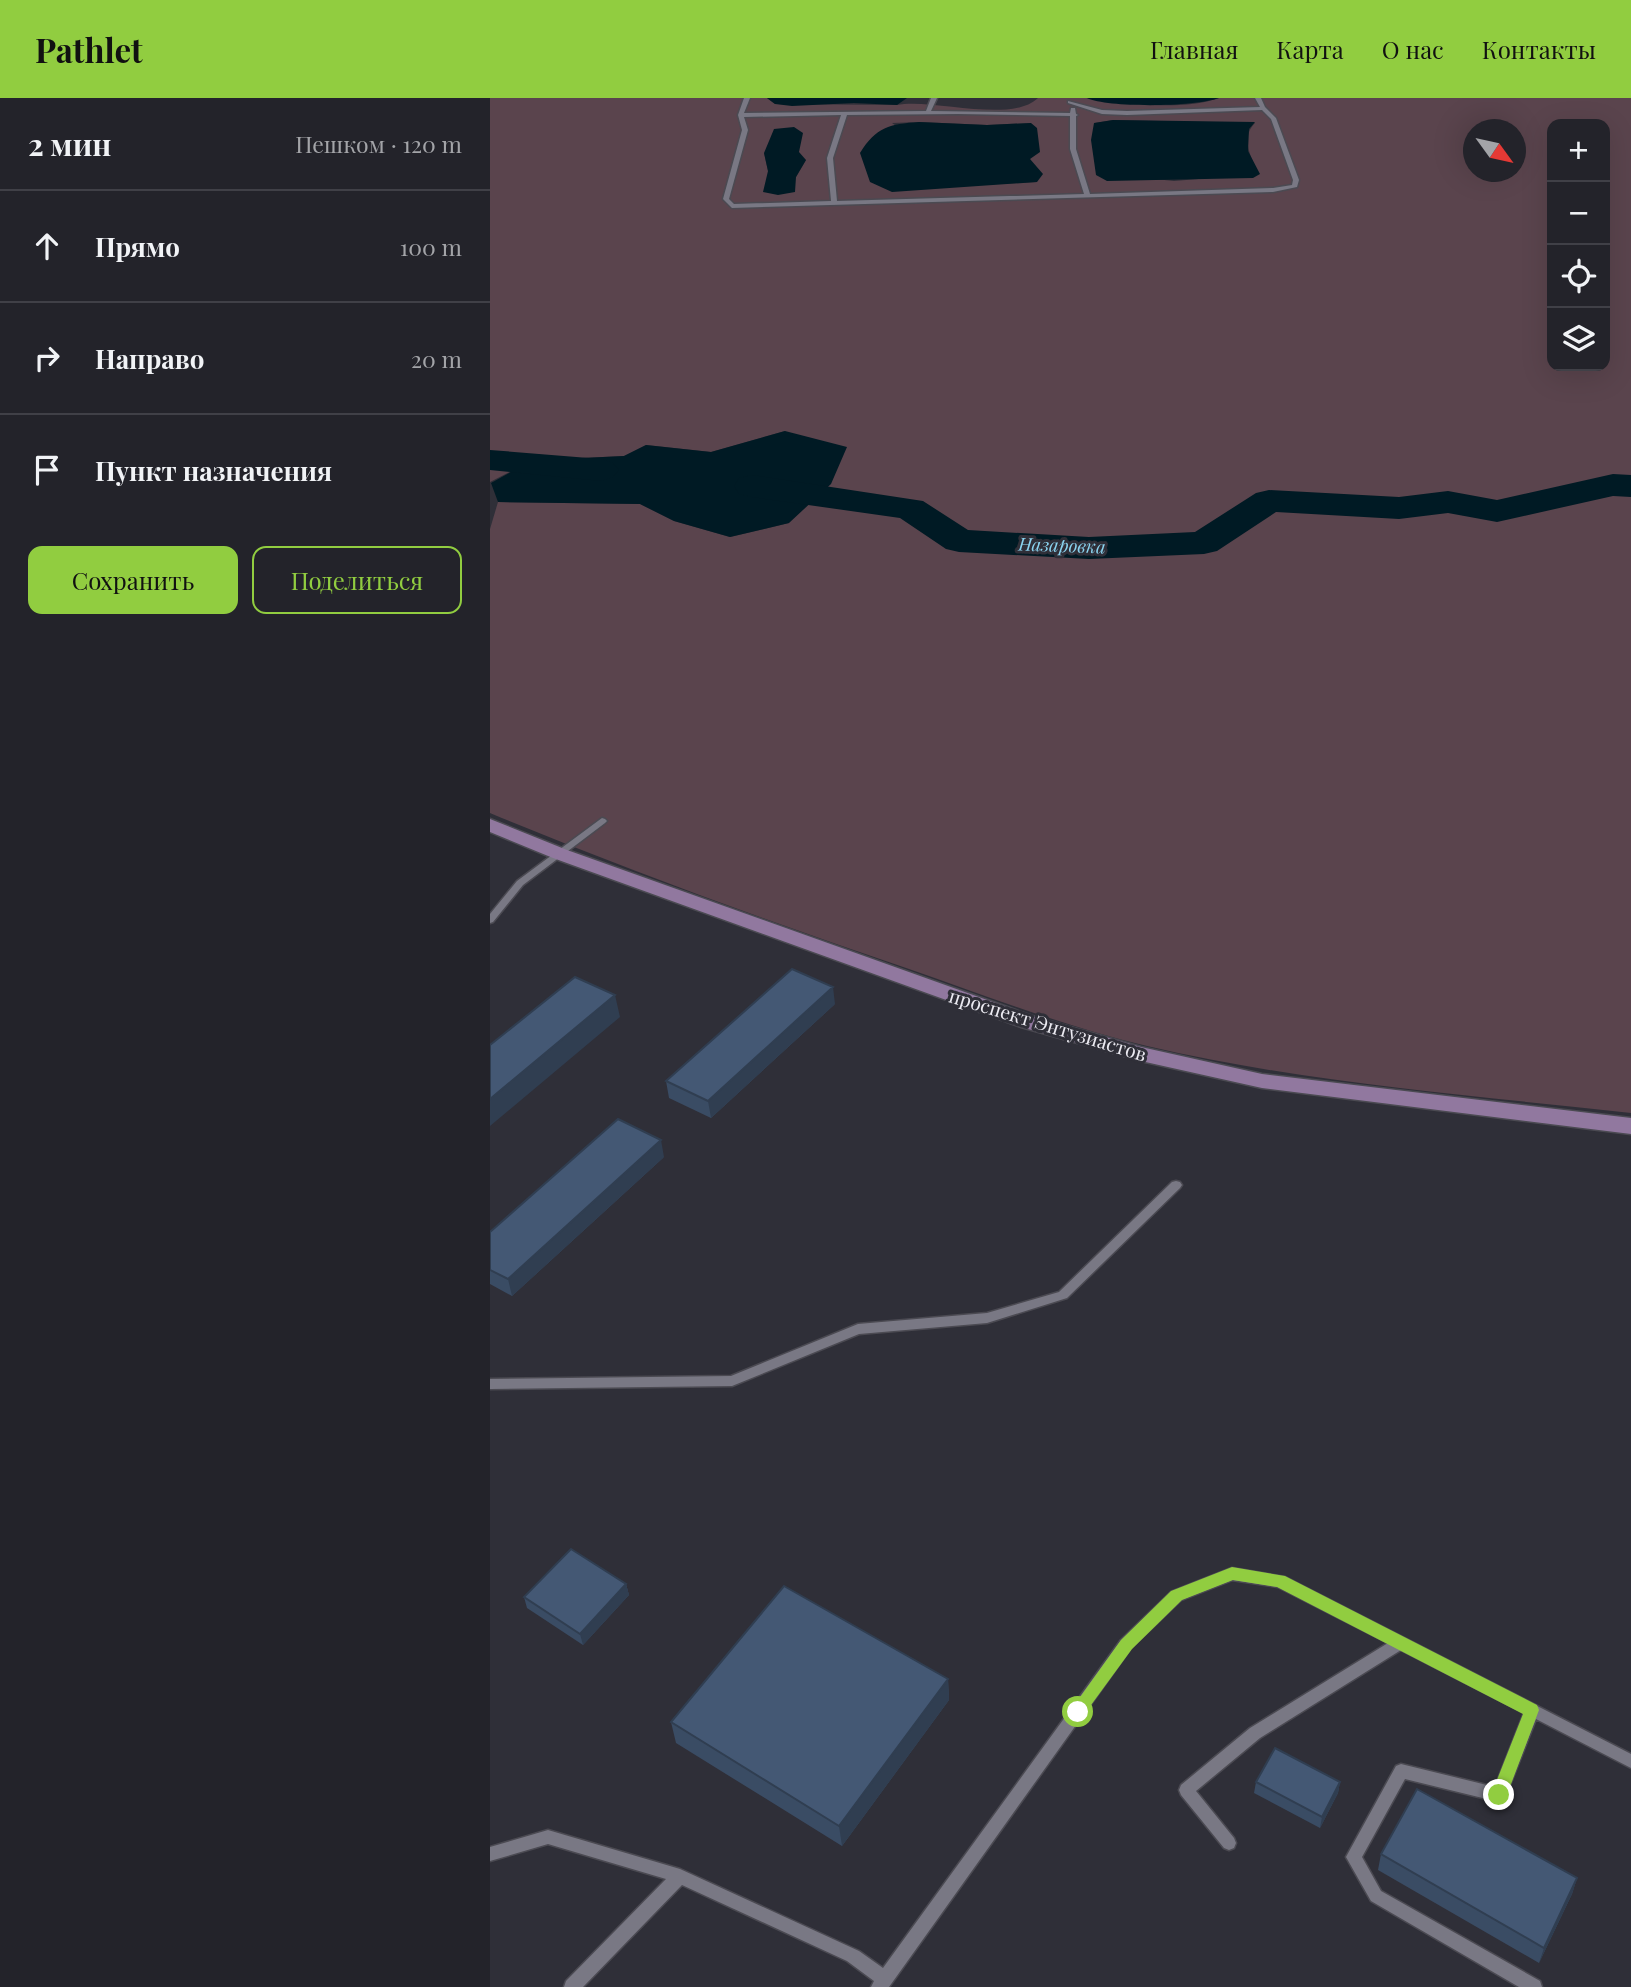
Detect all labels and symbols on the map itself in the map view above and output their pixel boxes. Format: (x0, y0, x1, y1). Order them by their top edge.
north arrow (1463, 119, 1526, 182)
water label: Назаровка (1017, 531, 1106, 559)
street label: проспект Энтузиастов (946, 982, 1150, 1066)
route start (1062, 1696, 1093, 1727)
route end (1483, 1779, 1514, 1810)

